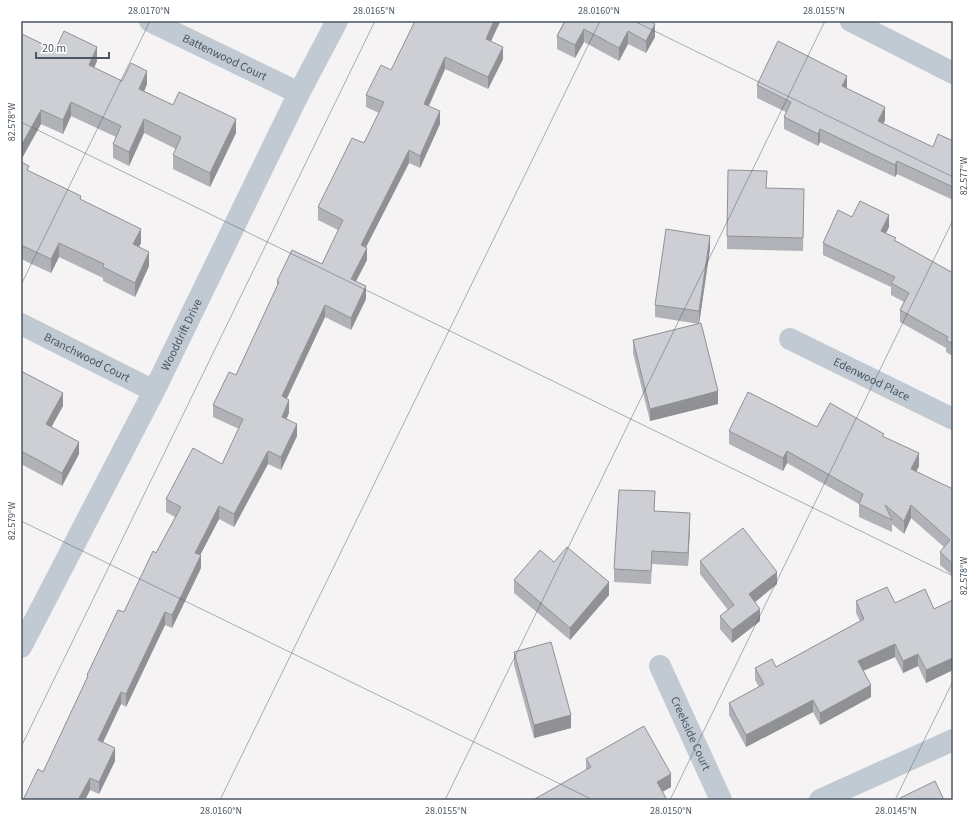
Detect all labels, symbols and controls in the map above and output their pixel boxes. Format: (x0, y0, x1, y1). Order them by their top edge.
text: 28.0170°N (128, 4, 170, 18)
text: 28.0165°N (353, 4, 395, 18)
text: 28.0160°N (578, 4, 620, 18)
text: 28.0155°N (803, 4, 845, 18)
street label: Battenwood Court (179, 30, 270, 85)
scale bar (36, 34, 109, 60)
text: 20 m (42, 40, 66, 57)
text: 82.578°W (5, 103, 19, 141)
text: 82.577°W (957, 157, 971, 195)
street label: Wooddrift Drive (157, 296, 207, 374)
street label: Branchwood Court (41, 329, 133, 387)
street label: Edenwood Place (830, 354, 913, 406)
text: 82.579°W (5, 502, 19, 540)
text: 82.578°W (957, 557, 971, 595)
street label: Creekside Court (666, 694, 714, 773)
text: 28.0160°N (200, 804, 242, 818)
text: 28.0155°N (425, 804, 467, 818)
text: 28.0150°N (650, 804, 692, 818)
text: 28.0145°N (875, 804, 917, 818)

